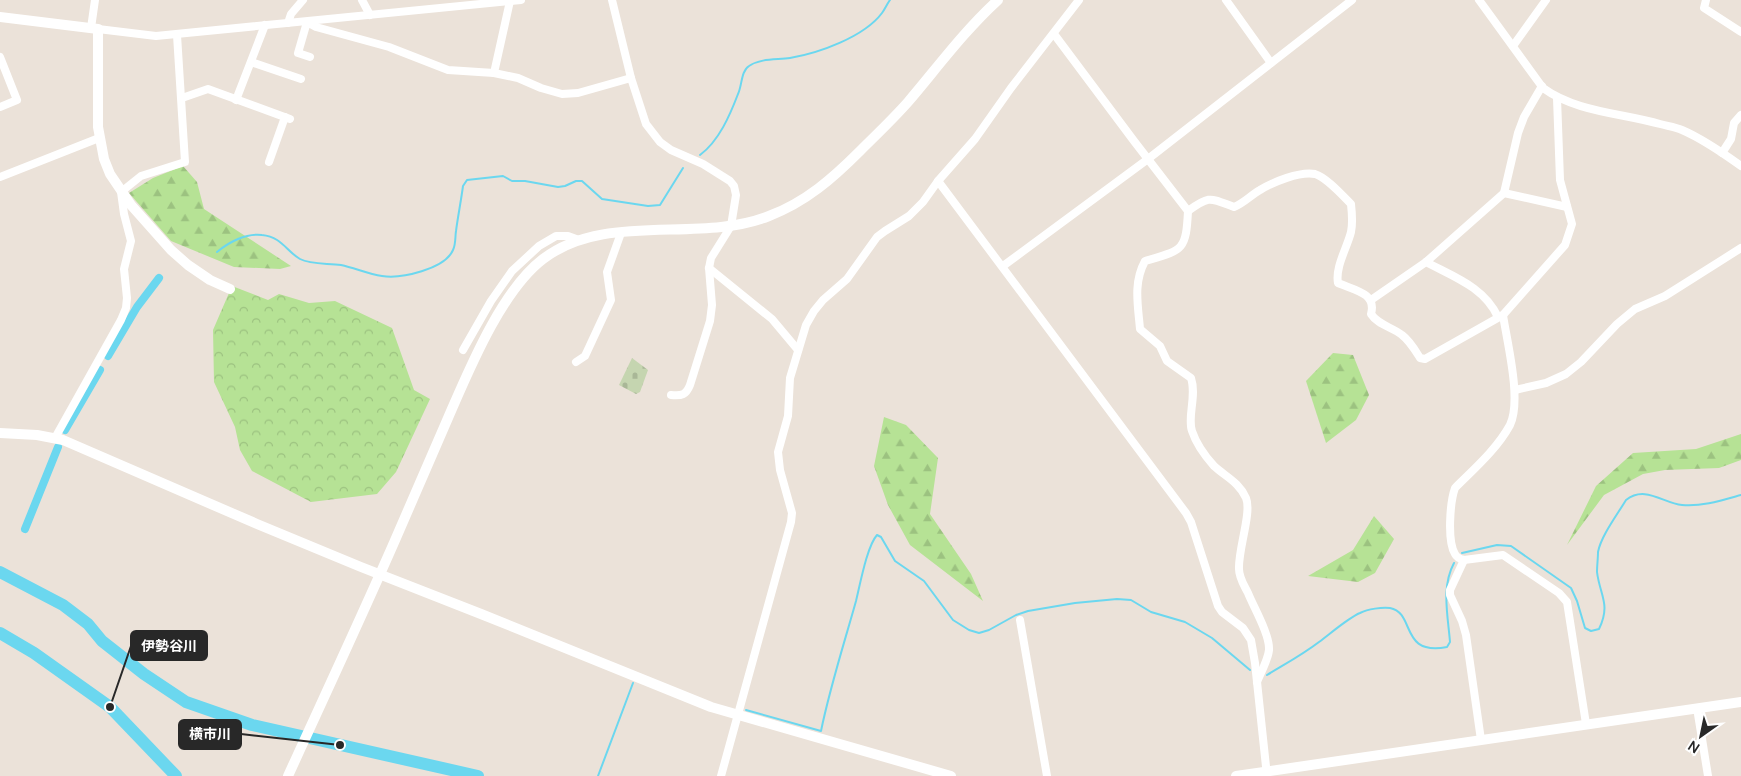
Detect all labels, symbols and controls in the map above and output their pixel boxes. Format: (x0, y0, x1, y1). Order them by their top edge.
callout: 伊勢谷川 (131, 631, 207, 660)
text: 伊勢谷川 (141, 636, 197, 655)
north arrow (1676, 711, 1726, 761)
callout: 横市川 (179, 720, 241, 749)
text: 横市川 (189, 724, 231, 743)
text: N (1684, 737, 1703, 758)

